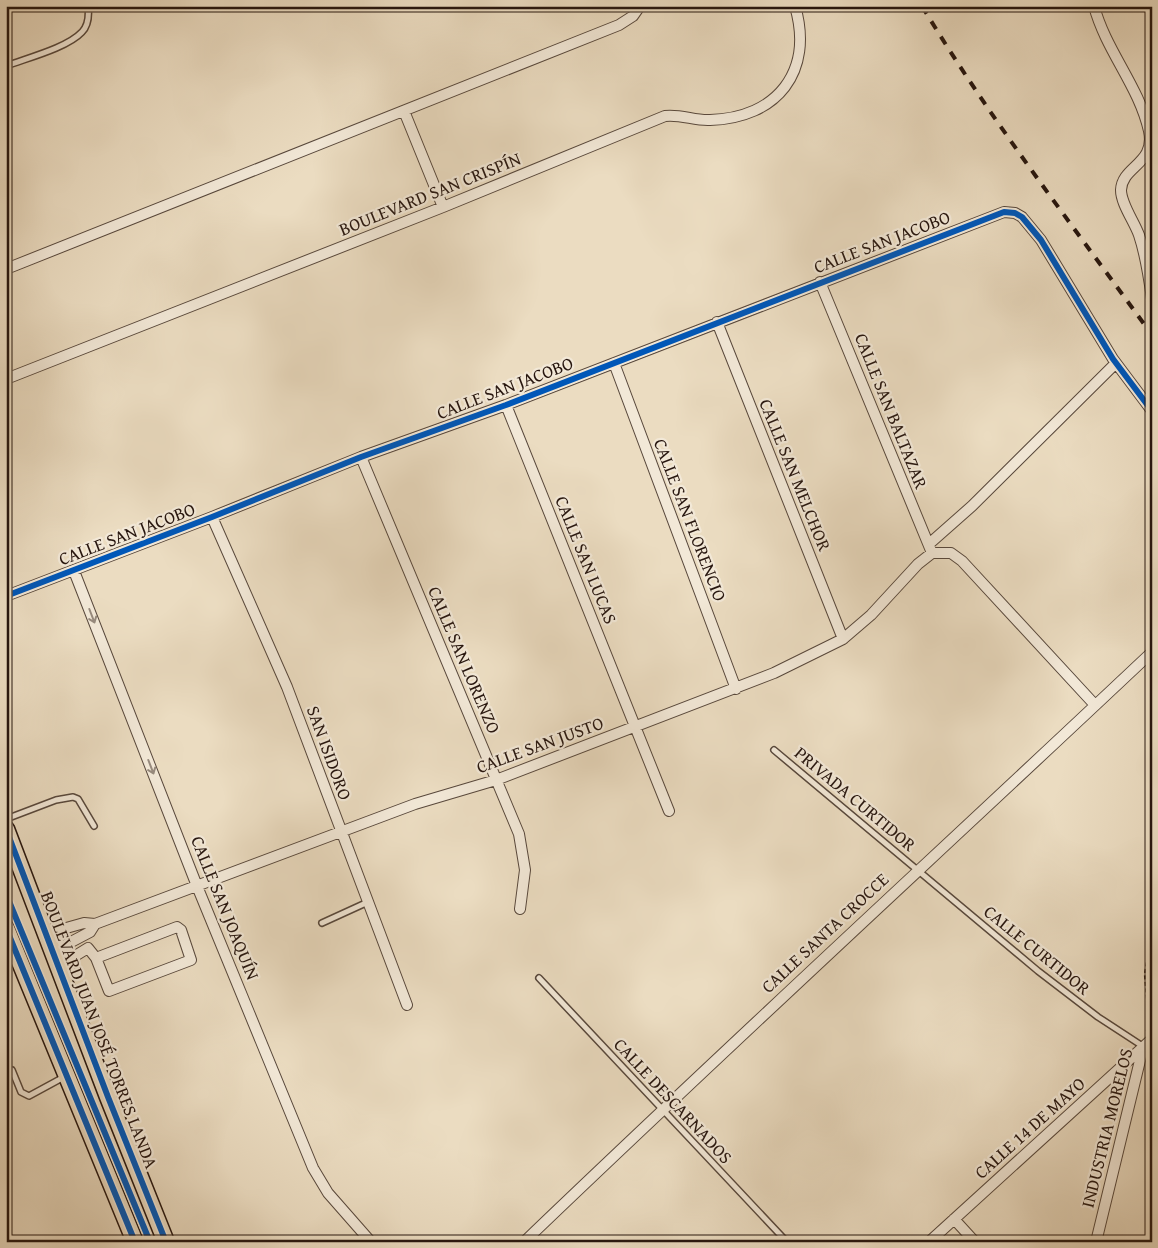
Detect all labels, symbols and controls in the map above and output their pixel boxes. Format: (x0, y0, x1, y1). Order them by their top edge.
street label: BOULEVARD SAN CRISPÍN (335, 145, 525, 242)
street label: CALLE SAN JACOBO (810, 203, 954, 280)
street label: CALLE SAN BALTAZAR (848, 329, 935, 493)
street label: CALLE SAN JACOBO (433, 349, 577, 426)
street label: CALLE SAN MELCHOR (753, 395, 839, 556)
street label: CALLE SAN FLORENCIO (647, 435, 734, 605)
street label: CALLE SAN LUCAS (549, 492, 624, 628)
street label: CALLE SAN JACOBO (55, 495, 199, 572)
street label: CALLE SAN LORENZO (421, 582, 508, 738)
one-way arrow (87, 608, 97, 623)
street label: SAN ISIDORO (300, 702, 359, 804)
street label: CALLE SAN JUSTO (472, 709, 607, 780)
street label: PRIVADA CURTIDOR (789, 740, 922, 858)
one-way arrow (147, 759, 156, 775)
street label: CALLE SAN JOAQUÍN (184, 832, 267, 984)
street label: CALLE SANTA CROCCE (755, 866, 895, 999)
street label: BOULEVARD JUAN JOSÉ TORRES LANDA (34, 887, 165, 1173)
street label: CALLE CURTIDOR (978, 898, 1097, 1001)
street label: CALLE DESCARNADOS (608, 1032, 739, 1170)
street label: INDUSTRIA MORELOS (1074, 1045, 1139, 1210)
street label: CALLE 14 DE MAYO (968, 1070, 1091, 1185)

